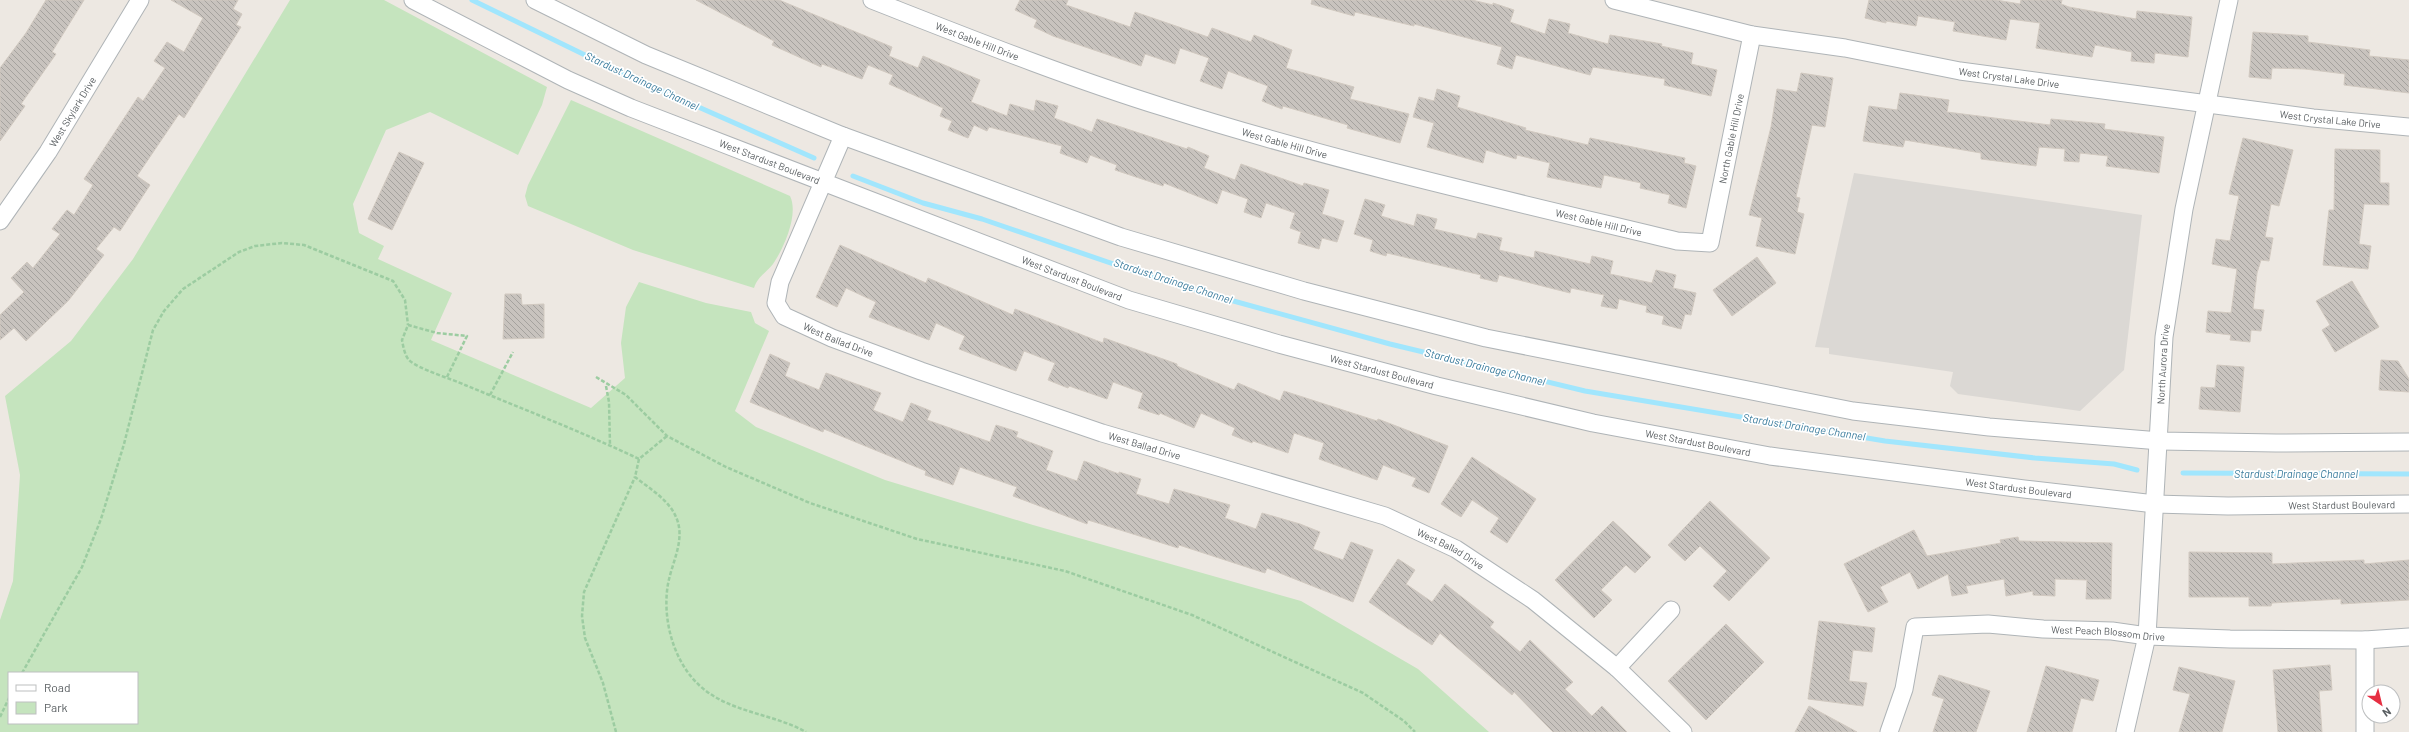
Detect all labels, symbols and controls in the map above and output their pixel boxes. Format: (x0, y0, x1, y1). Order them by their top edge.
street label: West Gable Hill Drive (934, 20, 1021, 62)
water label: Stardust Drainage Channel (583, 48, 702, 113)
street label: West Crystal Lake Drive (1958, 65, 2060, 90)
street label: West Skylark Drive (46, 75, 98, 149)
street label: North Gable Hill Drive (1716, 93, 1746, 185)
street label: West Crystal Lake Drive (2279, 108, 2381, 130)
street label: West Gable Hill Drive (1240, 125, 1329, 161)
street label: West Stardust Boulevard (718, 137, 822, 186)
street label: West Gable Hill Drive (1554, 206, 1643, 238)
street label: West Stardust Boulevard (1020, 253, 1124, 303)
water label: Stardust Drainage Channel (1112, 255, 1235, 306)
street label: West Ballad Drive (801, 320, 875, 359)
street label: North Aurora Drive (2154, 323, 2172, 405)
water label: Stardust Drainage Channel (1423, 345, 1547, 388)
street label: West Stardust Boulevard (1329, 352, 1435, 391)
water label: Stardust Drainage Channel (1742, 410, 1867, 443)
street label: West Stardust Boulevard (1644, 427, 1752, 458)
street label: West Ballad Drive (1107, 429, 1182, 462)
water label: Stardust Drainage Channel (2234, 467, 2359, 480)
street label: West Stardust Boulevard (1965, 475, 2072, 500)
street label: West Stardust Boulevard (2288, 498, 2395, 511)
street label: West Ballad Drive (1415, 526, 1486, 572)
street label: West Peach Blossom Drive (2051, 623, 2165, 643)
legend (8, 672, 138, 724)
text: Road (44, 680, 71, 694)
north arrow (2361, 684, 2401, 724)
text: Park (44, 700, 68, 714)
text: N (2380, 705, 2394, 720)

